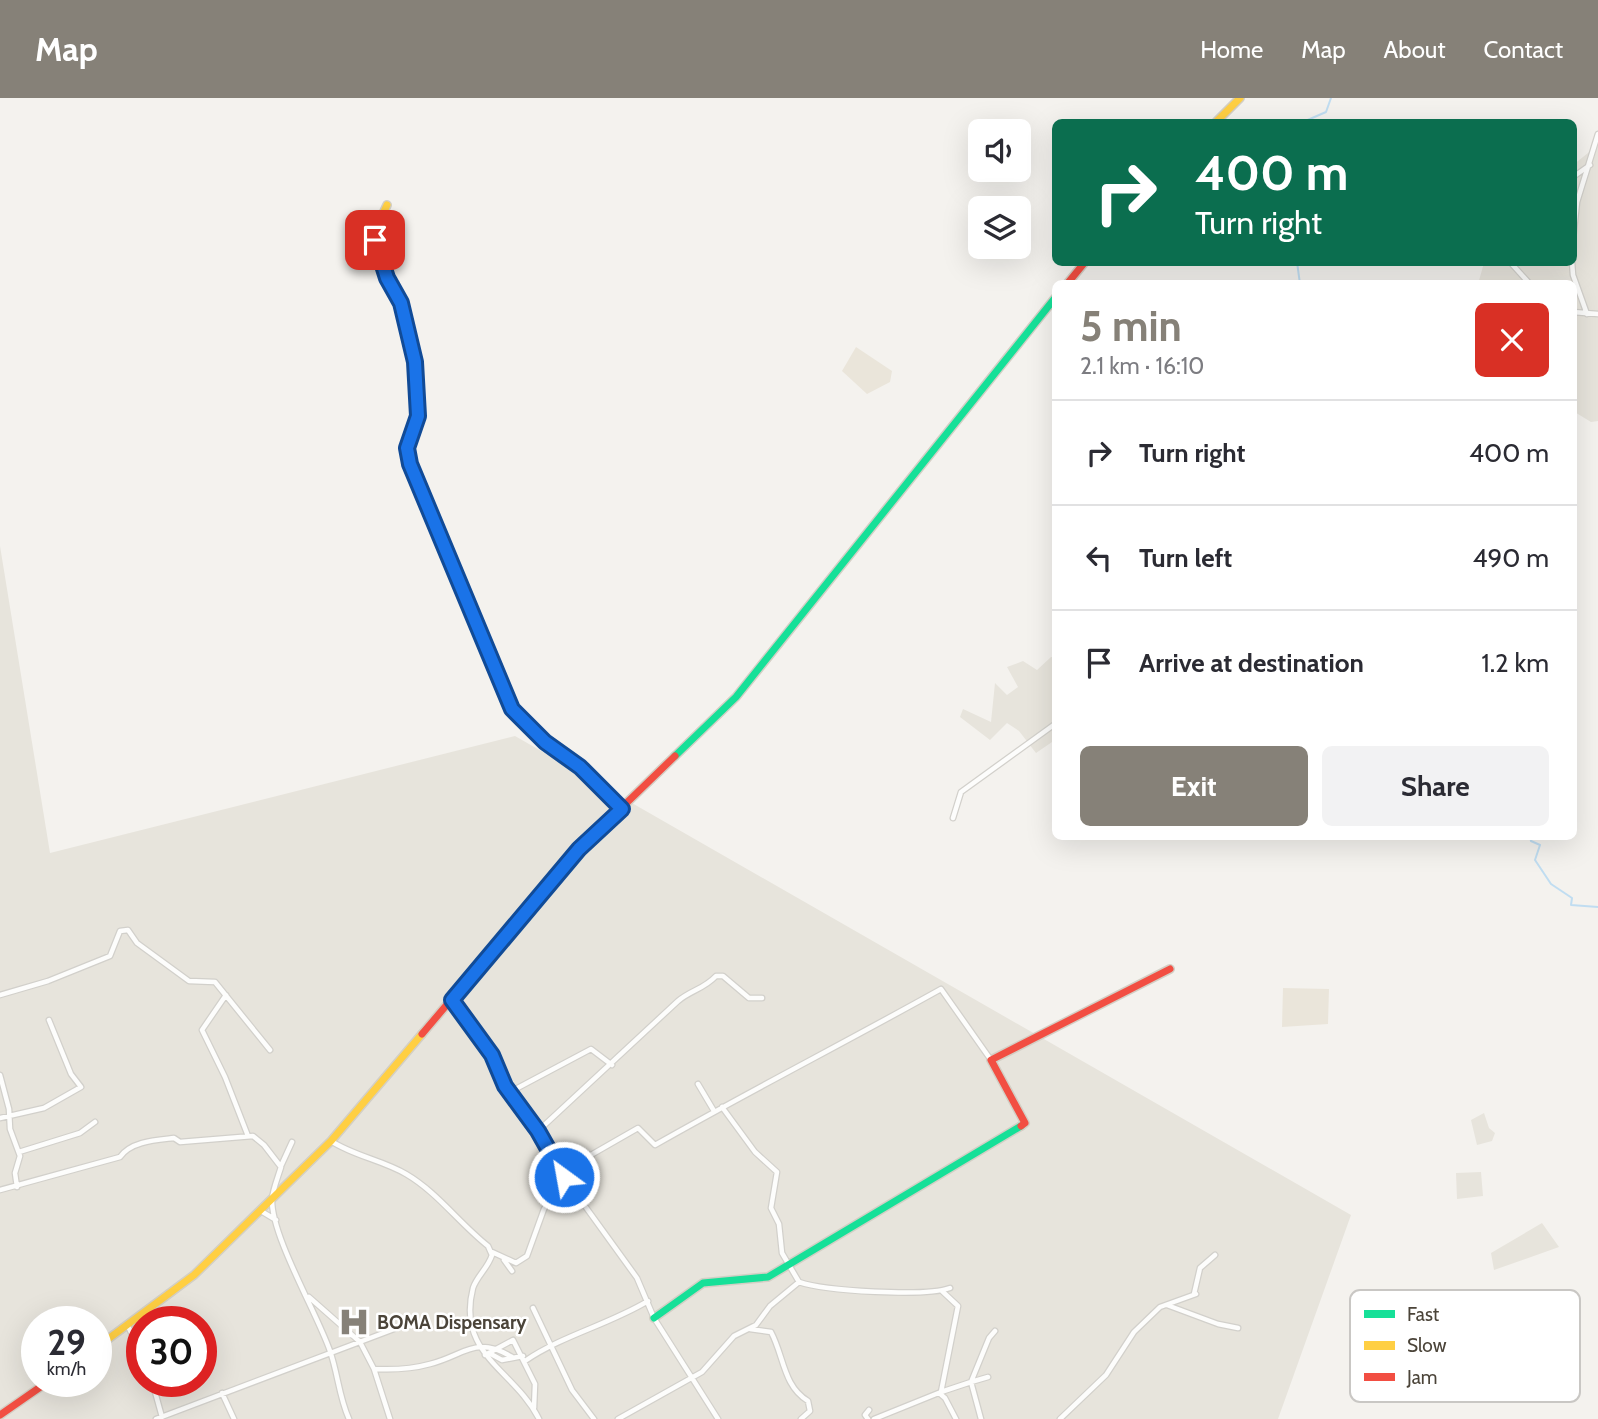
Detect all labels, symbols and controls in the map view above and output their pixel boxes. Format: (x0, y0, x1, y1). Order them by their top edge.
text: Map (35, 29, 98, 69)
text: Home (1200, 35, 1263, 64)
text: Map (1301, 35, 1346, 64)
text: About (1384, 35, 1446, 64)
text: Contact (1484, 35, 1563, 64)
map controls (968, 119, 1031, 259)
button: sound (968, 119, 1031, 182)
text: 400 m (1195, 143, 1348, 202)
icon: right (1080, 147, 1171, 238)
button: layers (968, 196, 1031, 259)
text: Turn right (1195, 203, 1322, 242)
pin (345, 210, 405, 270)
icon: arrive (356, 221, 394, 259)
text: 5 min (1080, 300, 1182, 352)
button: close (1475, 303, 1549, 377)
text: 2.1 km · 16:10 (1080, 352, 1204, 380)
icon: right (1080, 434, 1118, 472)
text: Turn right (1139, 437, 1245, 469)
text: 400 m (1469, 437, 1549, 469)
icon: left (1080, 539, 1118, 577)
text: Turn left (1139, 542, 1232, 574)
text: 490 m (1472, 542, 1549, 574)
icon: arrive (1080, 644, 1118, 682)
text: Arrive at destination (1139, 647, 1364, 679)
text: 1.2 km (1481, 647, 1549, 679)
button: Exit (1080, 746, 1308, 826)
button: Share (1322, 746, 1549, 826)
position arrow (527, 1140, 601, 1214)
legend (1350, 1290, 1580, 1402)
text: Fast (1407, 1303, 1440, 1326)
hospital icon: BOMA Dispensary (337, 1305, 371, 1339)
speed limit sign: 30 (126, 1306, 217, 1397)
place label: BOMA Dispensary (377, 1311, 527, 1334)
text: 29 (47, 1321, 86, 1364)
text: Slow (1407, 1334, 1447, 1357)
text: km/h (47, 1358, 86, 1380)
text: Jam (1406, 1366, 1437, 1389)

